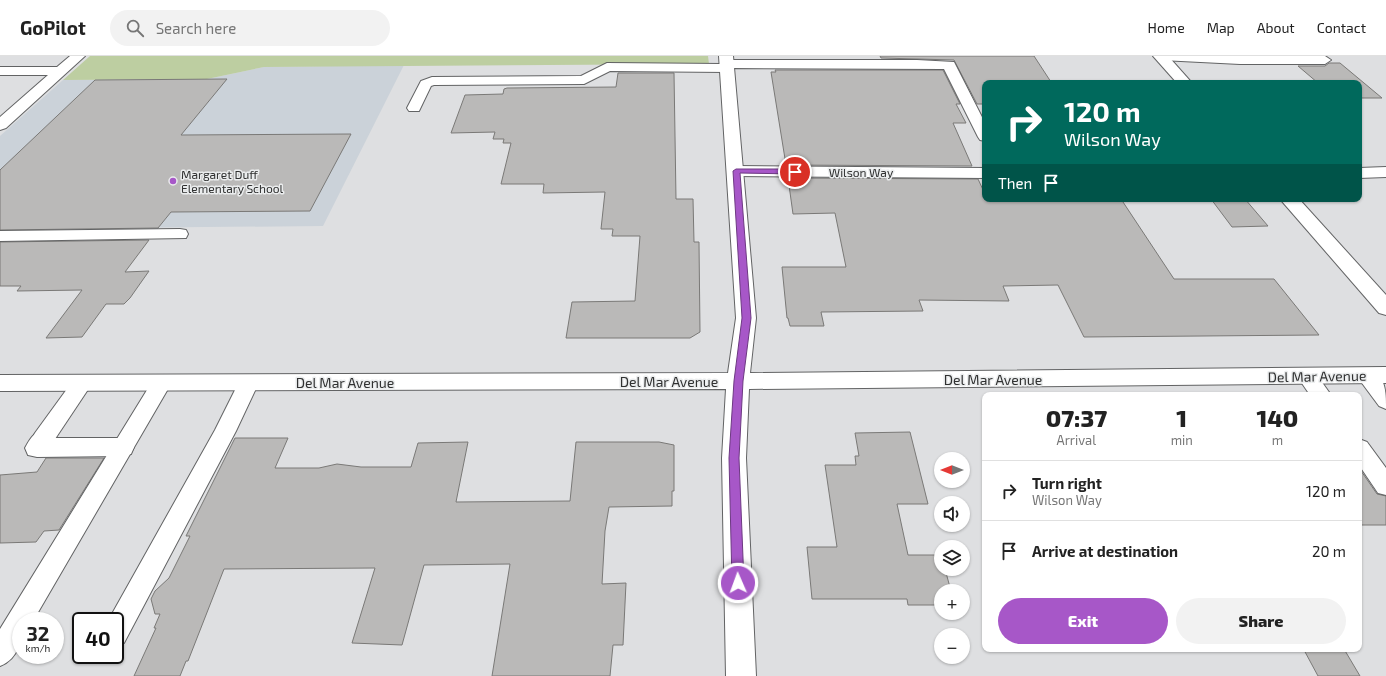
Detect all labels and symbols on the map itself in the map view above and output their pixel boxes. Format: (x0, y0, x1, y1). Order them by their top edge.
pin (778, 155, 812, 189)
street label: Wilson Way (829, 165, 894, 179)
place label: Margaret Duff Elementary School (181, 167, 284, 195)
marker: Margaret Duff Elementary School (168, 176, 178, 186)
street label: Del Mar Avenue (1267, 367, 1367, 385)
street label: Del Mar Avenue (944, 371, 1042, 388)
street label: Del Mar Avenue (620, 373, 718, 390)
street label: Del Mar Avenue (296, 374, 394, 391)
north arrow (934, 452, 970, 488)
position arrow (717, 562, 759, 604)
speed limit sign: 40 (72, 612, 124, 664)

